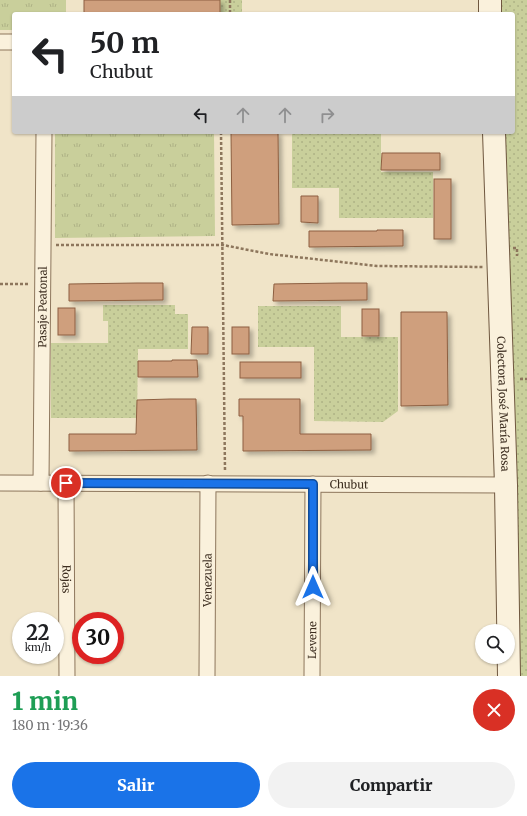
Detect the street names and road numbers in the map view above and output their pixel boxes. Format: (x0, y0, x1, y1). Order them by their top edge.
street label: Pasaje Peatonal (35, 266, 50, 348)
street label: Colectora José María Rosa (494, 336, 513, 472)
street label: Chubut (330, 477, 369, 491)
street label: Venezuela (200, 553, 215, 608)
street label: Rojas (59, 565, 74, 593)
street label: Levene (305, 621, 319, 659)

